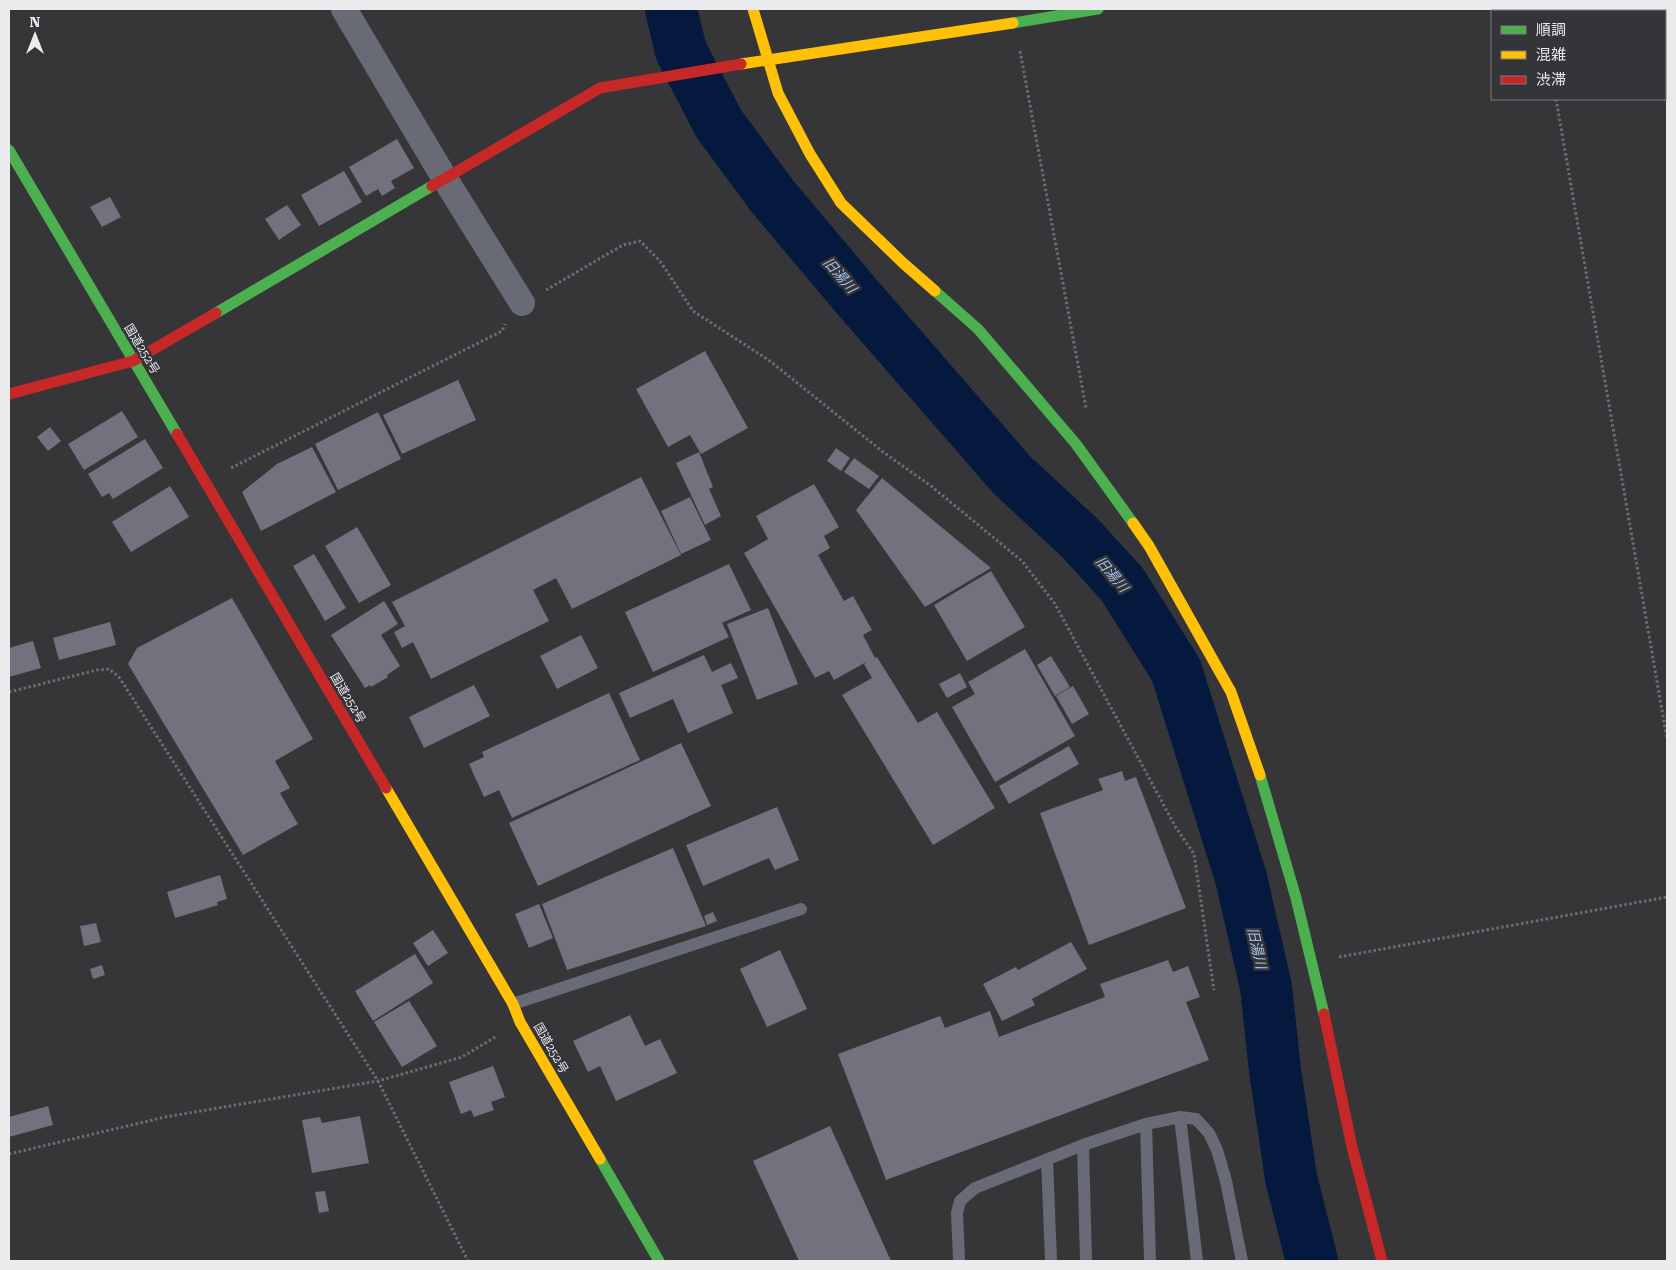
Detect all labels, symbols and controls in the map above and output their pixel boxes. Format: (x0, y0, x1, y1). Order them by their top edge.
north arrow (10, 10, 60, 60)
legend (1491, 10, 1666, 100)
text: N (30, 14, 41, 30)
text: 順調 (1536, 21, 1566, 39)
text: 混雑 (1536, 46, 1566, 64)
text: 渋滞 (1536, 71, 1566, 89)
water label: 旧湯川 (820, 254, 861, 298)
street label: 国道252号 (122, 321, 162, 377)
water label: 旧湯川 (1092, 553, 1133, 597)
street label: 国道252号 (328, 670, 368, 726)
water label: 旧湯川 (1244, 926, 1270, 972)
street label: 国道252号 (531, 1020, 571, 1076)

